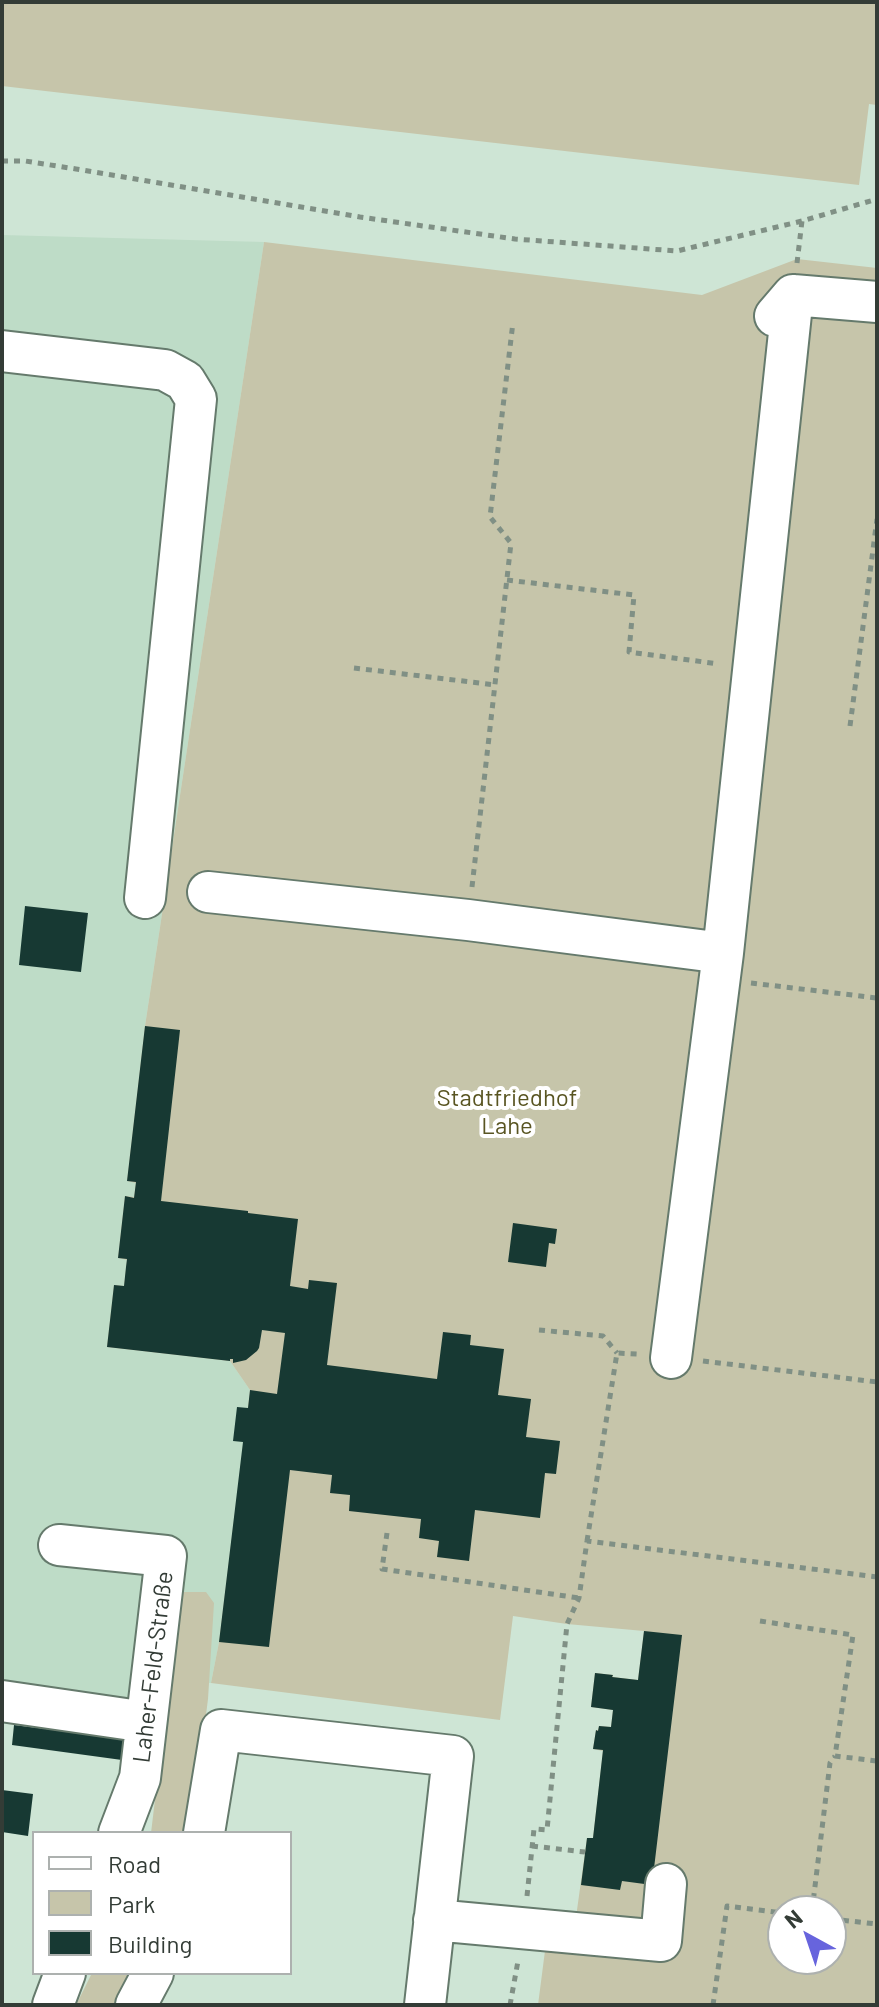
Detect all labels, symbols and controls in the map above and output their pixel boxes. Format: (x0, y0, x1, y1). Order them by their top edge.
park label: Stadtfriedhof Lahe (437, 1084, 577, 1140)
street label: Laher-Feld-Straße (127, 1569, 179, 1765)
legend (32, 1831, 292, 1975)
text: Road (108, 1849, 161, 1878)
text: Park (108, 1889, 155, 1918)
north arrow (767, 1895, 847, 1975)
text: N (779, 1903, 807, 1933)
text: Building (108, 1929, 192, 1958)

